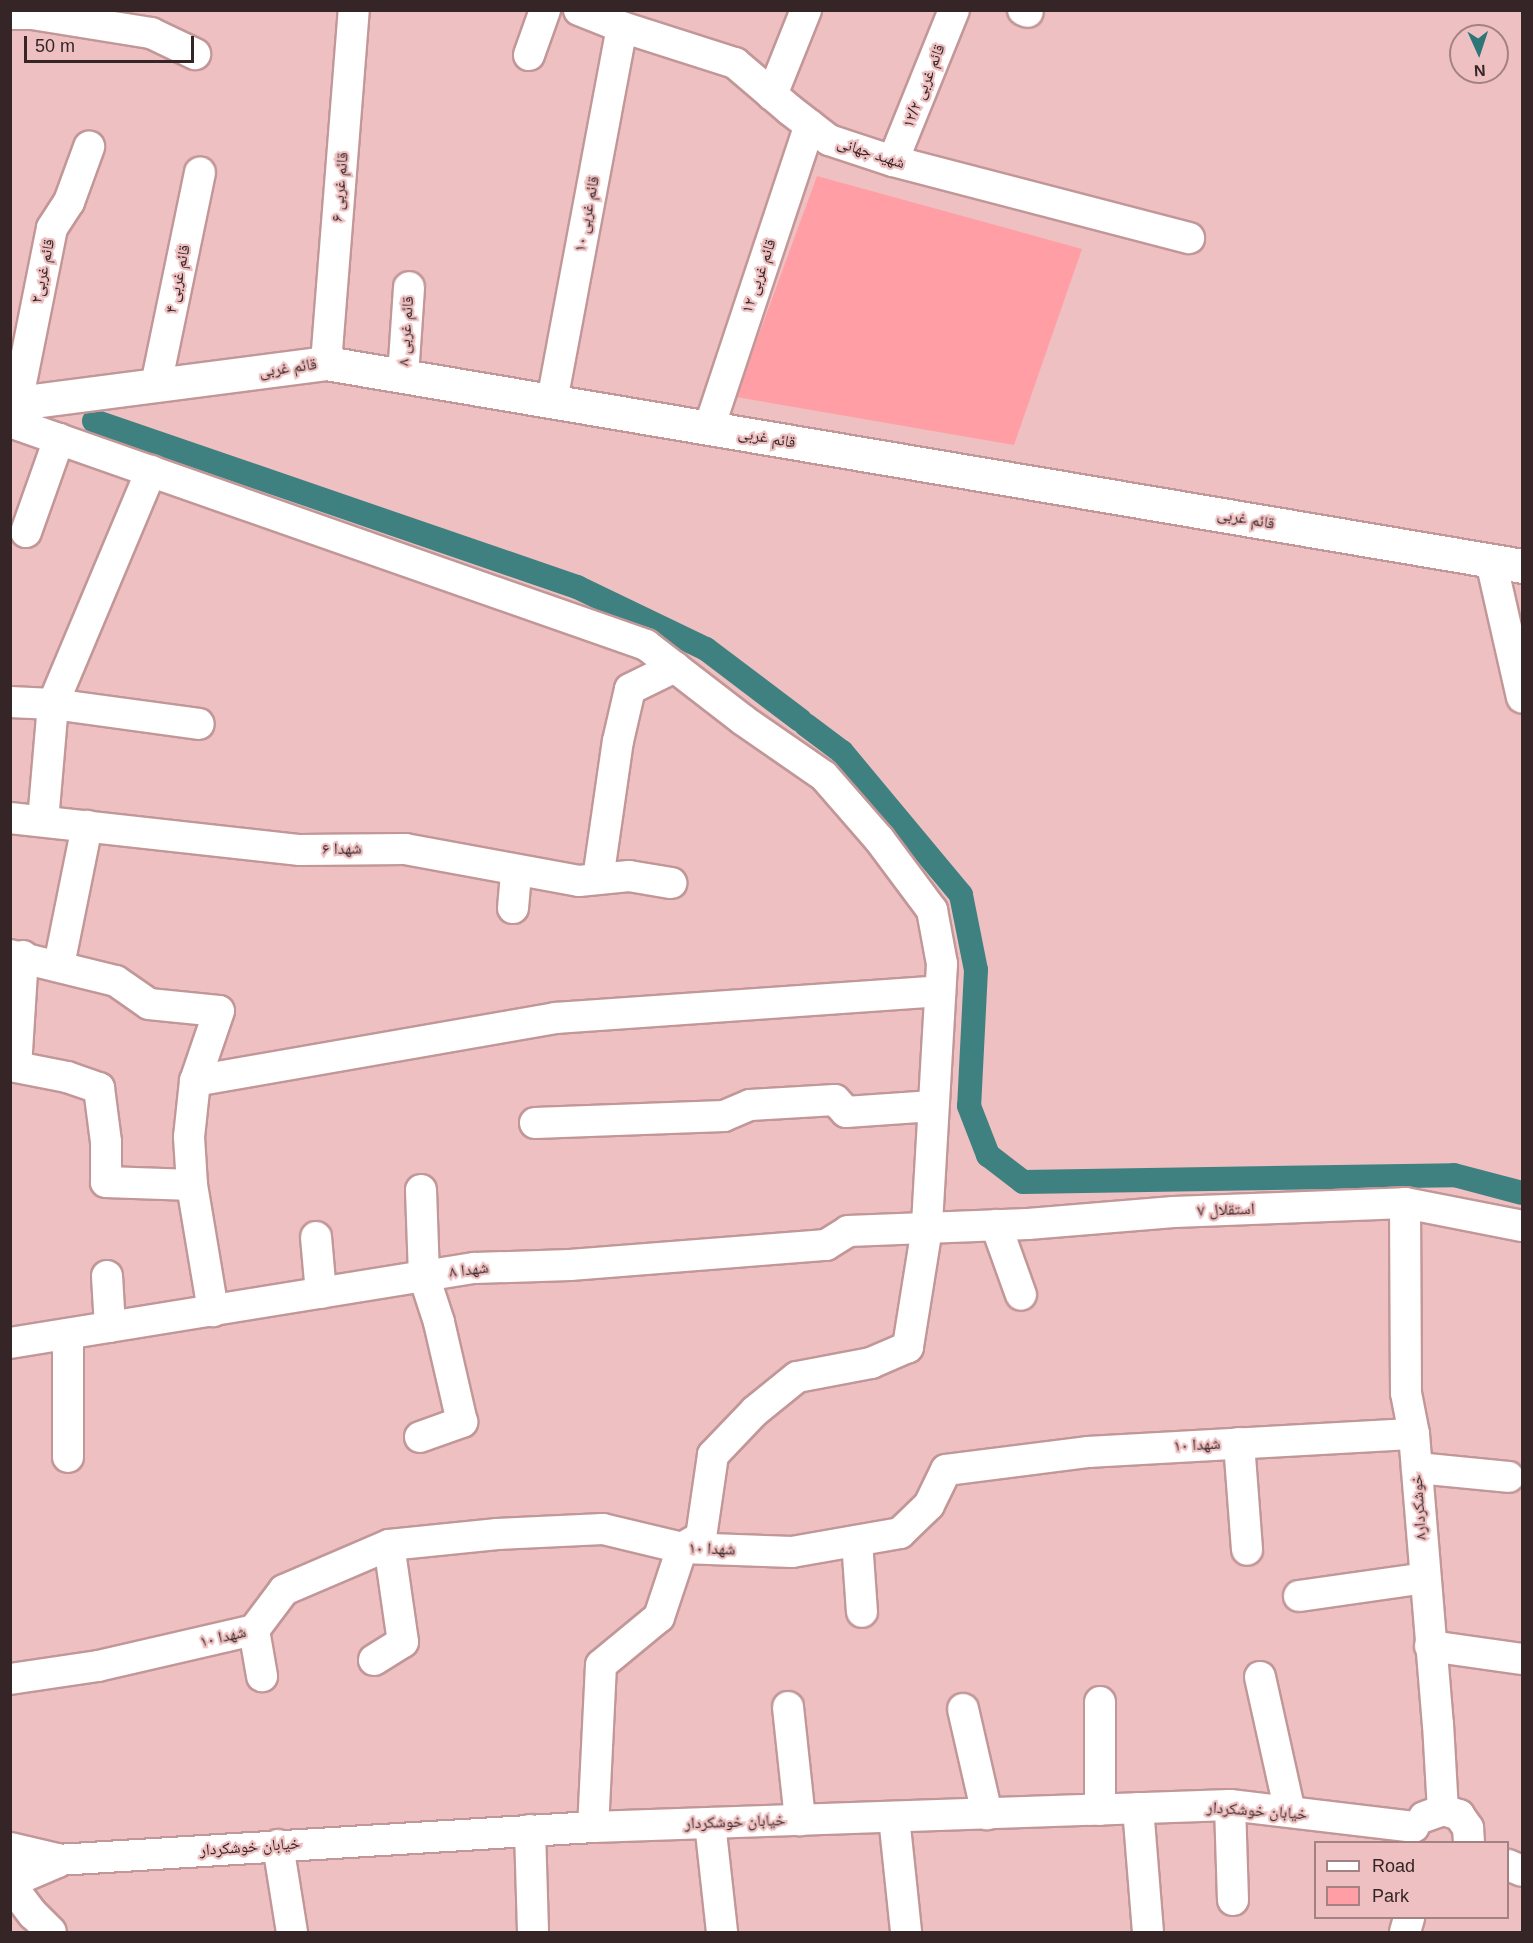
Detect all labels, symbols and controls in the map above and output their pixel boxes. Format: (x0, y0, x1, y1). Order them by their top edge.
scale bar (27, 24, 196, 62)
north arrow (1449, 24, 1509, 84)
text: 50 m (35, 36, 75, 56)
street label: قائم غربی ۱۲/۲ (899, 41, 949, 131)
text: N (1474, 62, 1486, 79)
street label: شهید جهانی (835, 133, 907, 173)
street label: قائم غربی ۶ (327, 151, 353, 223)
street label: قائم غربی ۱۰ (570, 174, 604, 254)
street label: ۲قائم غربی (27, 237, 59, 305)
street label: قائم غربی ۱۲ (737, 237, 781, 315)
street label: قائم غربی ۴ (161, 243, 195, 315)
street label: قائم غربی ۸ (394, 296, 418, 366)
street label: قائم غربی (258, 354, 318, 382)
street label: قائم غربی (737, 424, 797, 452)
street label: قائم غربی (1216, 505, 1276, 533)
street label: شهدا ۶ (322, 839, 362, 859)
street label: استقلال ۷ (1197, 1199, 1255, 1221)
street label: شهدا ۸ (448, 1258, 490, 1282)
street label: شهدا ۱۰ (1173, 1434, 1221, 1456)
street label: خوشکردار۸ (1407, 1474, 1431, 1540)
street label: شهدا ۱۰ (688, 1539, 736, 1559)
street label: شهدا ۱۰ (198, 1622, 248, 1652)
street label: خیابان خوشکردار (1206, 1798, 1308, 1824)
street label: خیابان خوشکردار (684, 1811, 786, 1833)
street label: خیابان خوشکردار (199, 1834, 301, 1860)
legend (1314, 1841, 1509, 1919)
text: Road (1372, 1856, 1415, 1876)
text: Park (1372, 1886, 1409, 1906)

